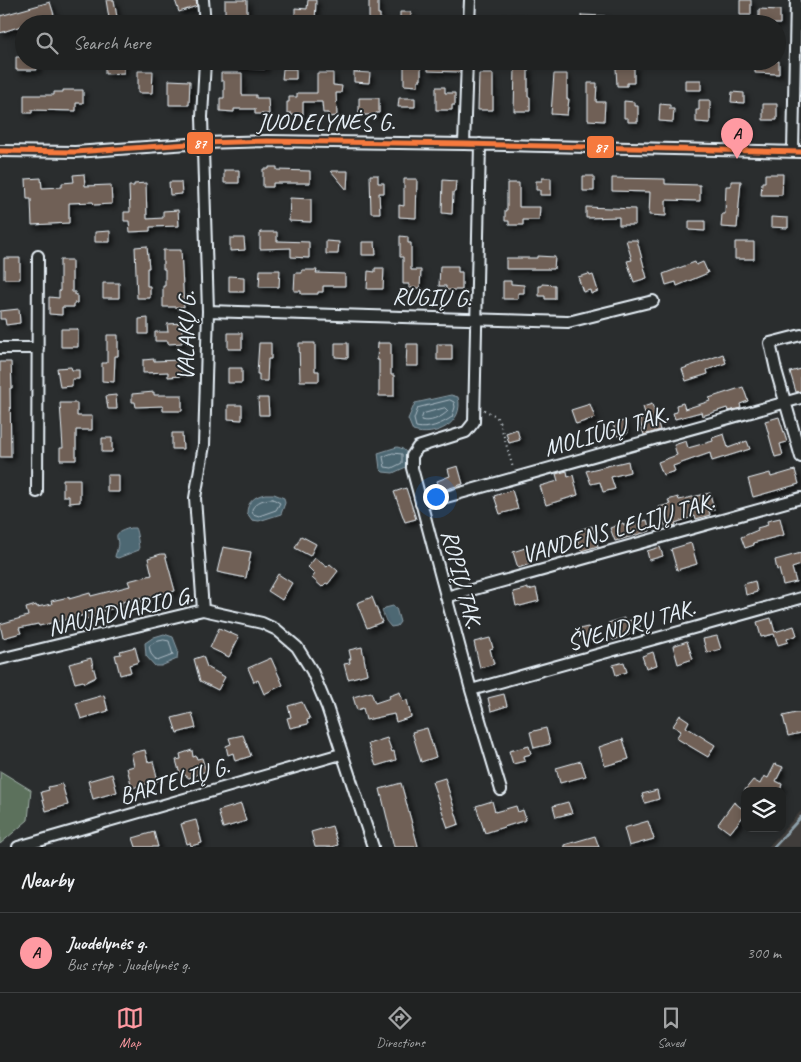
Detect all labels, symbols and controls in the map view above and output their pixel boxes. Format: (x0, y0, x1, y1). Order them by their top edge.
search box (15, 15, 786, 70)
icon: search (33, 29, 61, 57)
text: Search here (73, 31, 150, 55)
street label: JUODELYNĖS G. (256, 107, 395, 137)
pin: A (721, 118, 753, 159)
line badge: 87 (186, 131, 214, 155)
text: 87 (194, 135, 208, 152)
line badge: 87 (586, 135, 615, 159)
text: 87 (595, 139, 609, 156)
street label: RUGIŲ G. (392, 281, 472, 313)
street label: VALAKŲ G. (170, 291, 202, 381)
street label: MOLIŪGŲ TAK. (540, 399, 672, 463)
your location (423, 484, 449, 510)
street label: VANDENS LELIJŲ TAK. (518, 486, 718, 570)
street label: ROPIŲ TAK. (434, 526, 490, 632)
street label: NAUJADVARIO G. (44, 580, 196, 642)
street label: ŠVENDRŲ TAK. (564, 592, 699, 658)
street label: BARTELIŲ G. (115, 751, 233, 811)
map controls (741, 787, 786, 832)
button: layers (741, 787, 786, 832)
text: Nearby (20, 867, 73, 893)
text: Juodelynės g. (67, 931, 147, 955)
text: A (32, 943, 40, 963)
text: 300 m (747, 943, 781, 963)
text: Bus stop · Juodelynės g. (67, 955, 190, 975)
tab: Map (116, 1004, 144, 1051)
tab: Directions (376, 1004, 425, 1051)
tab: Saved (657, 1004, 685, 1051)

